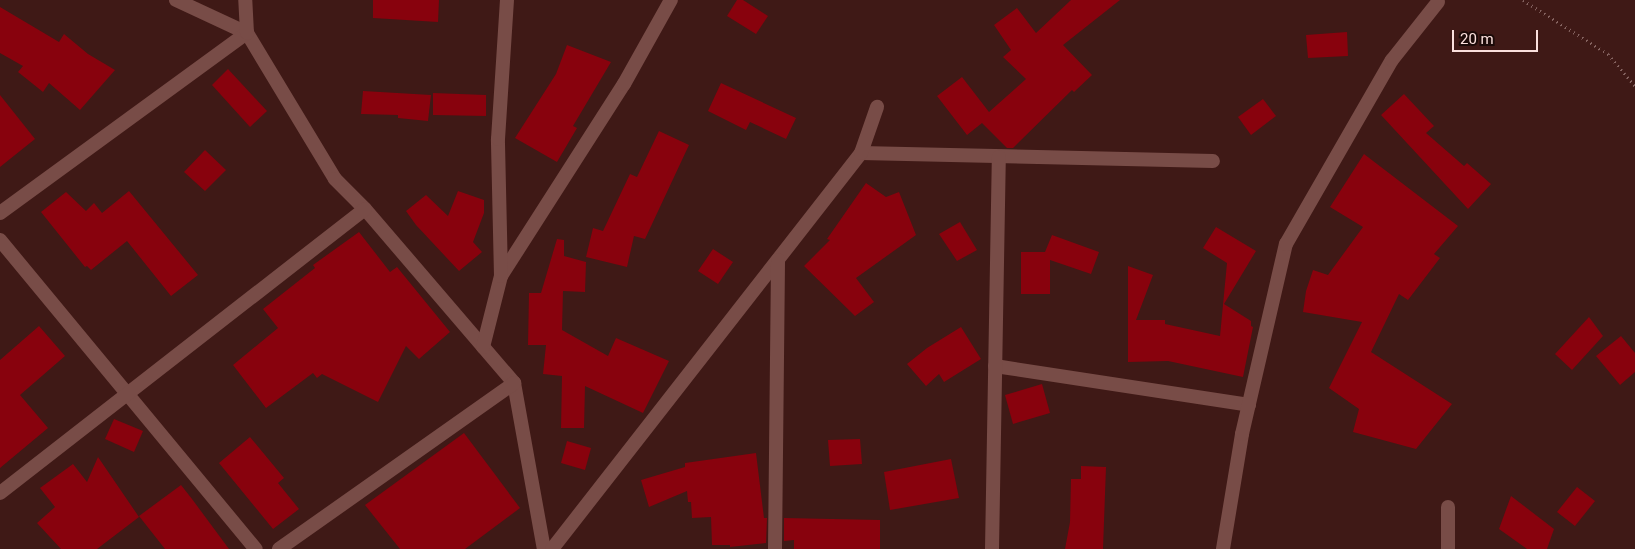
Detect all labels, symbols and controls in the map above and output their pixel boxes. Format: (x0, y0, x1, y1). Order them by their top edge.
scale bar (1455, 20, 1541, 52)
text: 20 m (1460, 30, 1494, 48)

